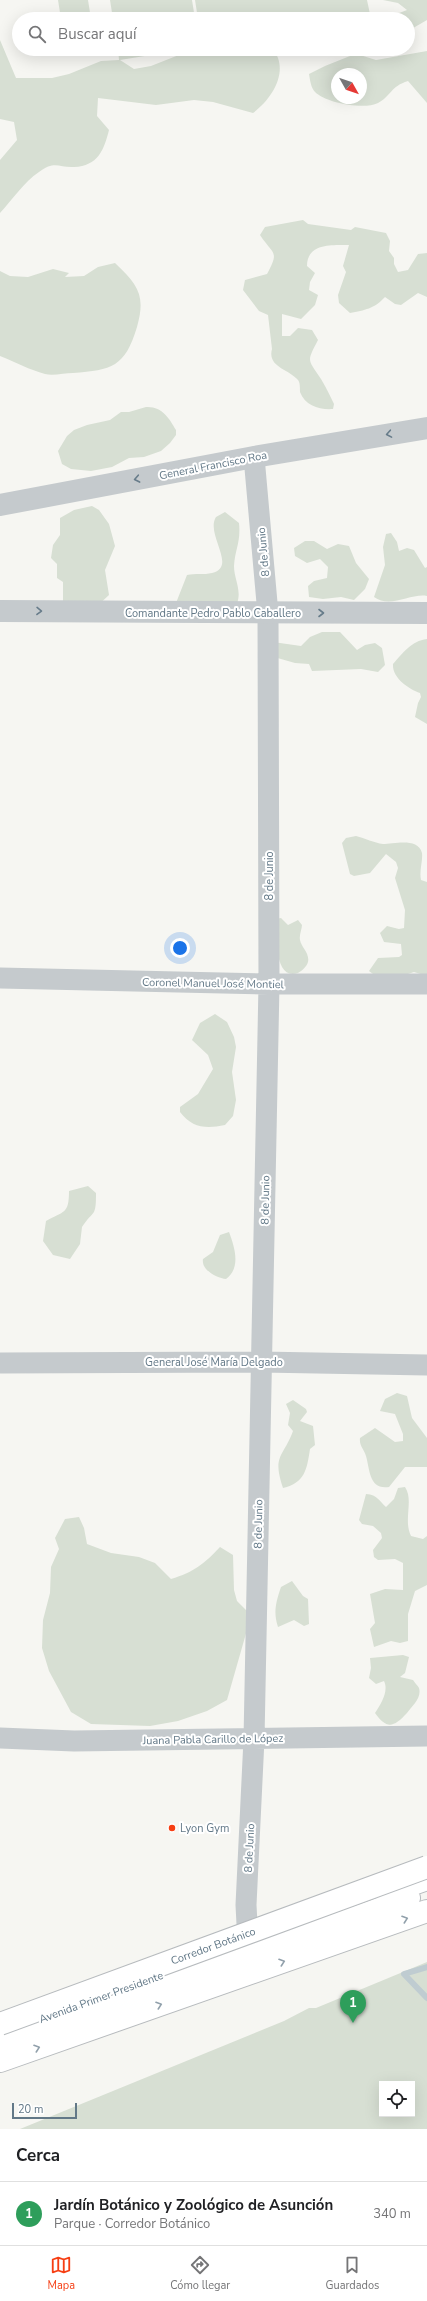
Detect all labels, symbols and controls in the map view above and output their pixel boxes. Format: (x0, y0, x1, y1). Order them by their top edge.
search box (12, 12, 415, 56)
icon: search (26, 23, 48, 45)
text: Buscar aquí (58, 24, 136, 44)
north arrow (331, 68, 367, 104)
one-way arrow (385, 430, 392, 438)
street label: General Francisco Roa (158, 448, 269, 483)
one-way arrow (133, 475, 140, 483)
street label: 8 de Junio (254, 527, 273, 577)
street label: Comandante Pedro Pablo Caballero (125, 606, 301, 621)
one-way arrow (36, 607, 42, 615)
one-way arrow (318, 609, 324, 618)
street label: 8 de Junio (262, 851, 277, 901)
your location (170, 938, 190, 958)
street label: Coronel Manuel José Montiel (142, 975, 285, 992)
street label: 8 de Junio (258, 1175, 273, 1225)
street label: General José María Delgado (145, 1355, 283, 1370)
street label: 8 de Junio (251, 1499, 266, 1549)
street label: Juana Pabla Carillo de López (142, 1731, 283, 1748)
place label: Lyon Gym (180, 1821, 229, 1836)
marker: Lyon Gym (167, 1823, 177, 1833)
street label: 8 de Junio (241, 1823, 258, 1873)
one-way arrow (401, 1915, 408, 1923)
street label: Corredor Botánico (169, 1924, 258, 1969)
one-way arrow (278, 1958, 285, 1967)
street label: Avenida Primer Presidente (37, 1968, 165, 2027)
pin: 1 (340, 1990, 366, 2023)
one-way arrow (156, 2001, 163, 2010)
one-way arrow (33, 2045, 40, 2053)
map controls (379, 2081, 415, 2117)
button: locate (379, 2081, 415, 2117)
scale bar (12, 2101, 77, 2120)
text: 20 m (18, 2102, 43, 2117)
text: Cerca (16, 2144, 60, 2167)
text: Jardín Botánico y Zoológico de Asunción (54, 2195, 333, 2215)
text: 1 (25, 2205, 33, 2223)
text: 340 m (373, 2205, 411, 2223)
text: Parque · Corredor Botánico (54, 2215, 210, 2233)
tab: Mapa (48, 2254, 75, 2293)
tab: Cómo llegar (170, 2254, 230, 2293)
tab: Guardados (325, 2254, 379, 2293)

